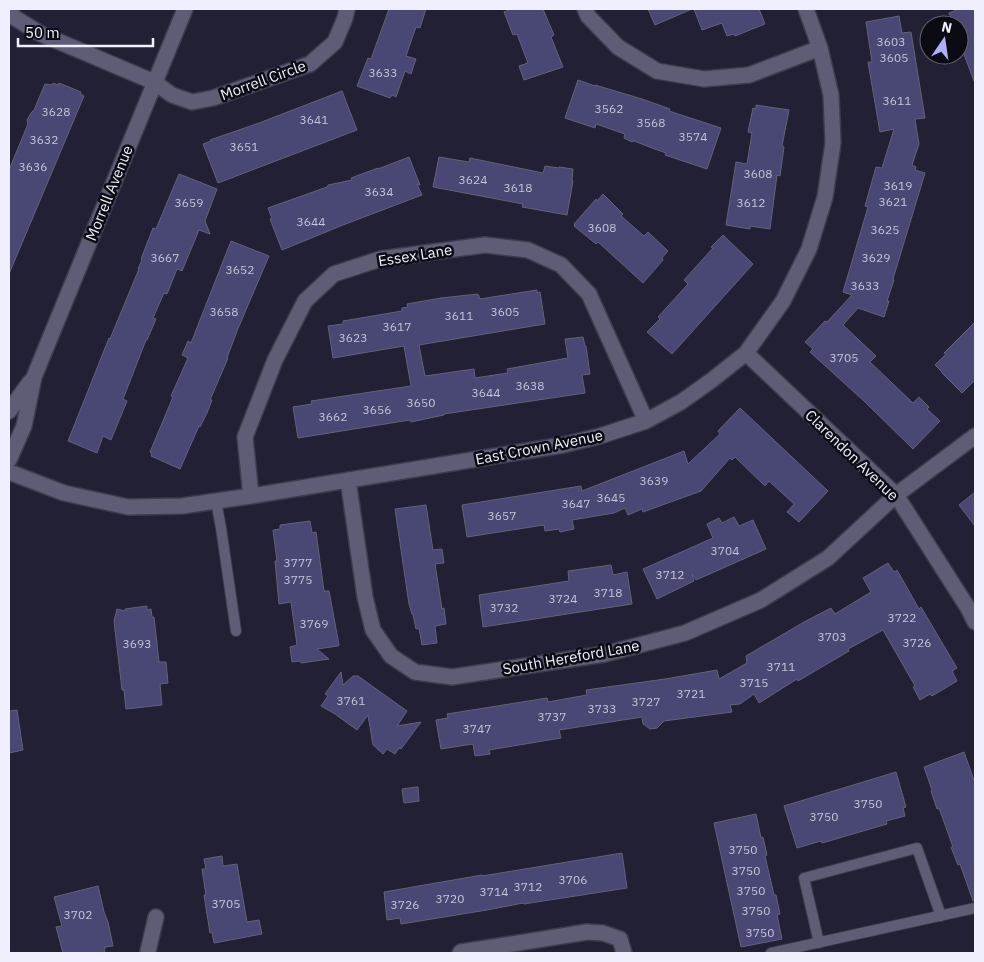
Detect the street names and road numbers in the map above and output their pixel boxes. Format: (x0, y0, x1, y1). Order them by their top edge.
street label: Morrell Circle (218, 56, 308, 104)
street label: Morrell Avenue (81, 142, 137, 244)
street label: Essex Lane (377, 240, 453, 270)
street label: Clarendon Avenue (801, 405, 903, 505)
street label: East Crown Avenue (474, 425, 604, 469)
street label: South Hereford Lane (501, 636, 641, 678)

